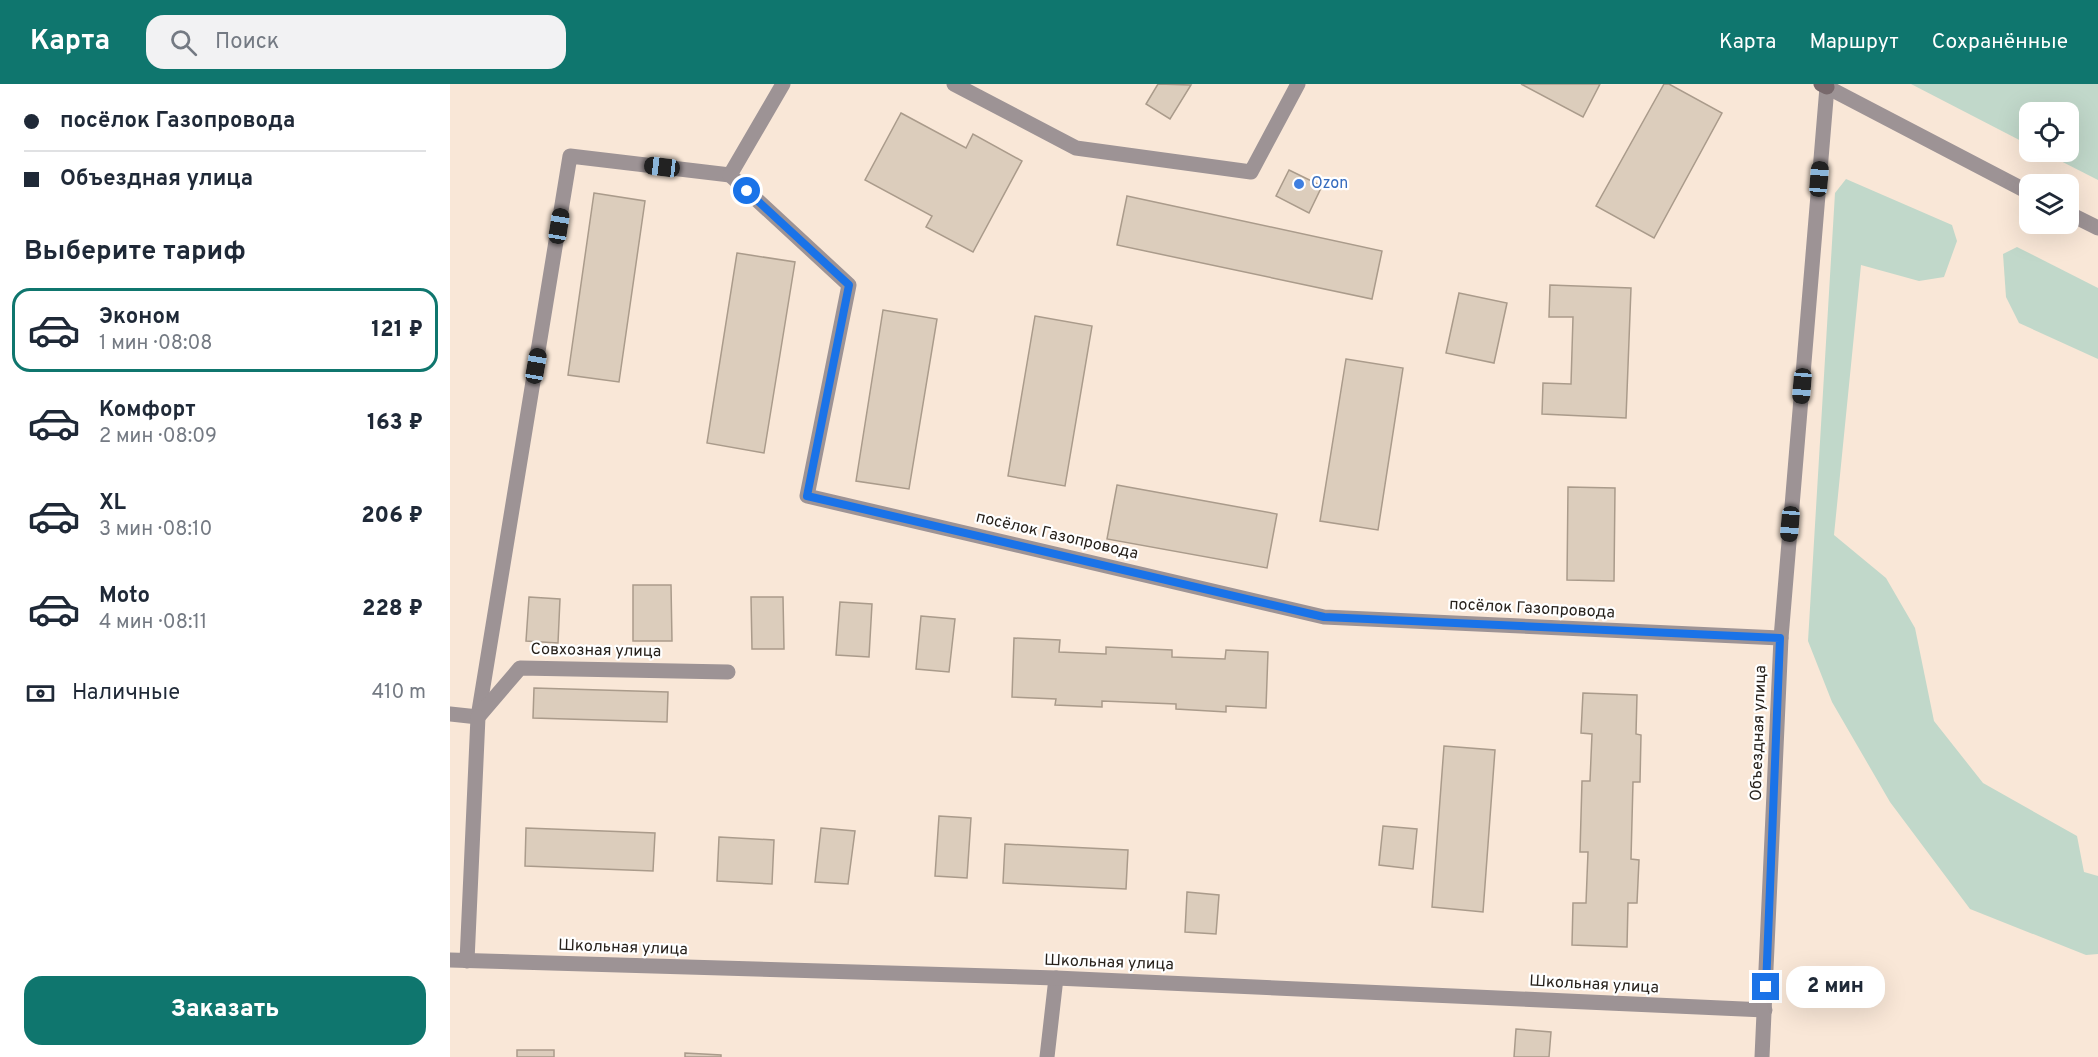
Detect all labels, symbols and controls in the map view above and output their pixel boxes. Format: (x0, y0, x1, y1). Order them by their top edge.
search box (146, 15, 566, 69)
text: Карта (30, 24, 110, 60)
icon: search (167, 26, 200, 59)
text: Поиск (215, 29, 279, 56)
text: Карта (1719, 29, 1776, 56)
text: Маршрут (1809, 29, 1899, 56)
text: Сохранённые (1932, 29, 2068, 56)
map controls (2019, 102, 2079, 234)
button: locate (2019, 102, 2079, 162)
text: посёлок Газопровода (60, 108, 295, 135)
car (643, 156, 681, 178)
car (1808, 160, 1830, 198)
text: Объездная улица (60, 166, 253, 193)
place label: Ozon (1311, 174, 1348, 194)
button: layers (2019, 174, 2079, 234)
route start (733, 177, 760, 204)
marker: Ozon (1292, 177, 1306, 191)
car (547, 207, 571, 245)
text: Выберите тариф (24, 235, 246, 269)
icon: car (27, 303, 81, 357)
text: Эконом (99, 304, 180, 331)
text: 121 ₽ (371, 317, 423, 344)
text: 1 мин · 08:08 (99, 331, 213, 357)
car (524, 347, 548, 385)
car (1791, 367, 1813, 405)
icon: car (27, 396, 81, 450)
text: Комфорт (99, 397, 196, 424)
text: 163 ₽ (367, 410, 423, 437)
text: 2 мин · 08:09 (99, 424, 217, 450)
icon: car (27, 489, 81, 543)
text: XL (99, 490, 126, 517)
text: 206 ₽ (361, 503, 423, 530)
car (1779, 505, 1801, 543)
street label: посёлок Газопровода (974, 508, 1140, 564)
text: 3 мин · 08:10 (99, 517, 212, 543)
icon: car (27, 582, 81, 636)
text: Moto (99, 583, 150, 610)
street label: посёлок Газопровода (1449, 595, 1615, 623)
text: 228 ₽ (362, 596, 423, 623)
text: 4 мин · 08:11 (99, 610, 207, 636)
street label: Совхозная улица (530, 640, 662, 662)
street label: Объездная улица (1747, 665, 1771, 801)
icon: cash (24, 677, 57, 710)
text: Наличные (72, 680, 180, 707)
text: 410 m (372, 680, 426, 706)
street label: Школьная улица (558, 936, 688, 960)
street label: Школьная улица (1044, 951, 1174, 975)
callout: 2 мин (1787, 966, 1886, 1008)
street label: Школьная улица (1529, 972, 1659, 998)
route end (1752, 973, 1779, 1000)
text: 2 мин (1807, 974, 1864, 1000)
button: Заказать (24, 976, 426, 1045)

